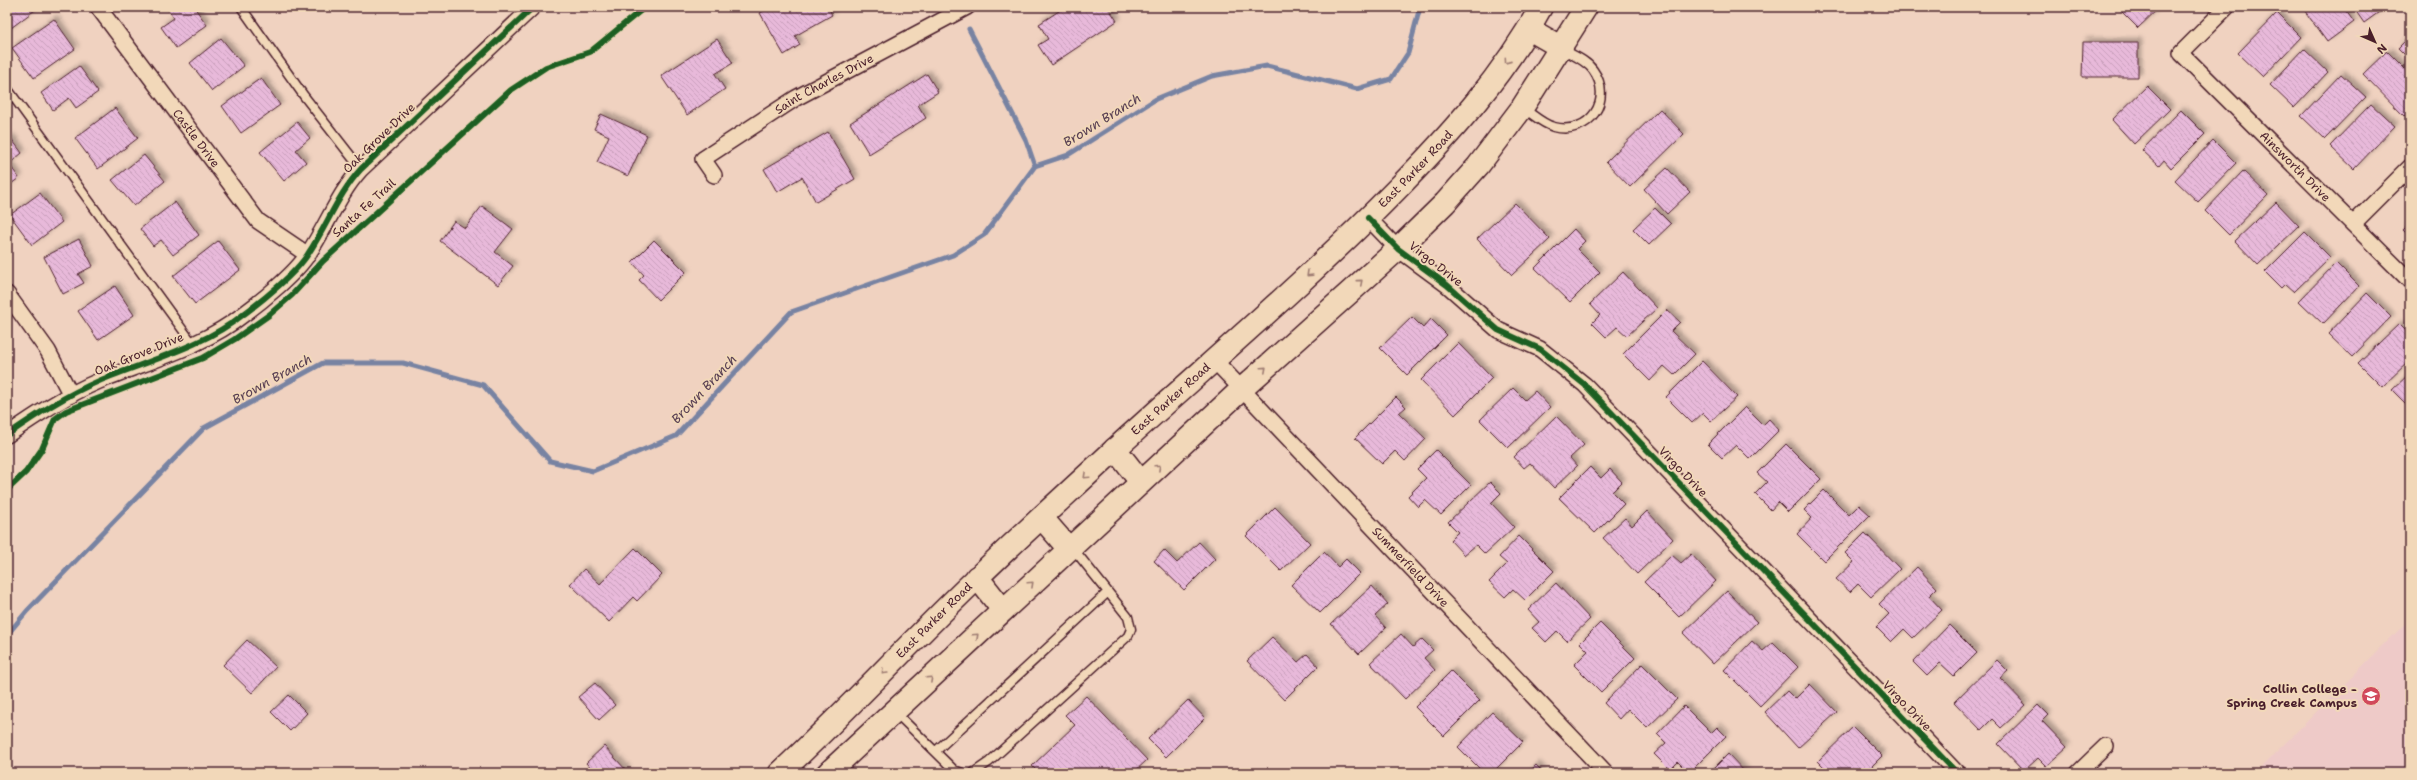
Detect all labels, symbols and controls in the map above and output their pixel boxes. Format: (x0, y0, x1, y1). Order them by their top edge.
north arrow (2355, 22, 2395, 62)
text: N (2373, 40, 2390, 57)
street label: Saint Charles Drive (772, 50, 876, 118)
one-way arrow (1505, 57, 1512, 64)
water label: Brown Branch (1060, 89, 1144, 151)
street label: Oak Grove Drive (339, 99, 419, 177)
street label: Castle Drive (169, 106, 224, 171)
street label: East Parker Road (1375, 126, 1457, 211)
street label: Ainsworth Drive (2256, 128, 2334, 205)
street label: Santa Fe Trail (329, 175, 399, 241)
street label: Virgo Drive (1406, 238, 1466, 290)
one-way arrow (1306, 269, 1314, 277)
one-way arrow (1356, 280, 1363, 287)
street label: Oak Grove Drive (92, 329, 186, 379)
water label: Brown Branch (229, 350, 315, 408)
water label: Brown Branch (668, 351, 740, 427)
street label: East Parker Road (1128, 359, 1214, 439)
one-way arrow (1259, 367, 1267, 374)
street label: Virgo Drive (1655, 443, 1711, 501)
one-way arrow (1153, 464, 1161, 472)
one-way arrow (1084, 471, 1091, 478)
street label: Summerfield Drive (1369, 523, 1453, 611)
street label: East Parker Road (893, 578, 976, 662)
one-way arrow (1027, 581, 1034, 588)
one-way arrow (971, 633, 979, 640)
one-way arrow (881, 667, 889, 675)
one-way arrow (925, 677, 932, 684)
street label: Virgo Drive (1879, 677, 1935, 735)
place label: Collin College - Spring Creek Campus (2227, 681, 2357, 711)
school or university icon: Collin College - Spring Creek Campus (2360, 685, 2382, 707)

